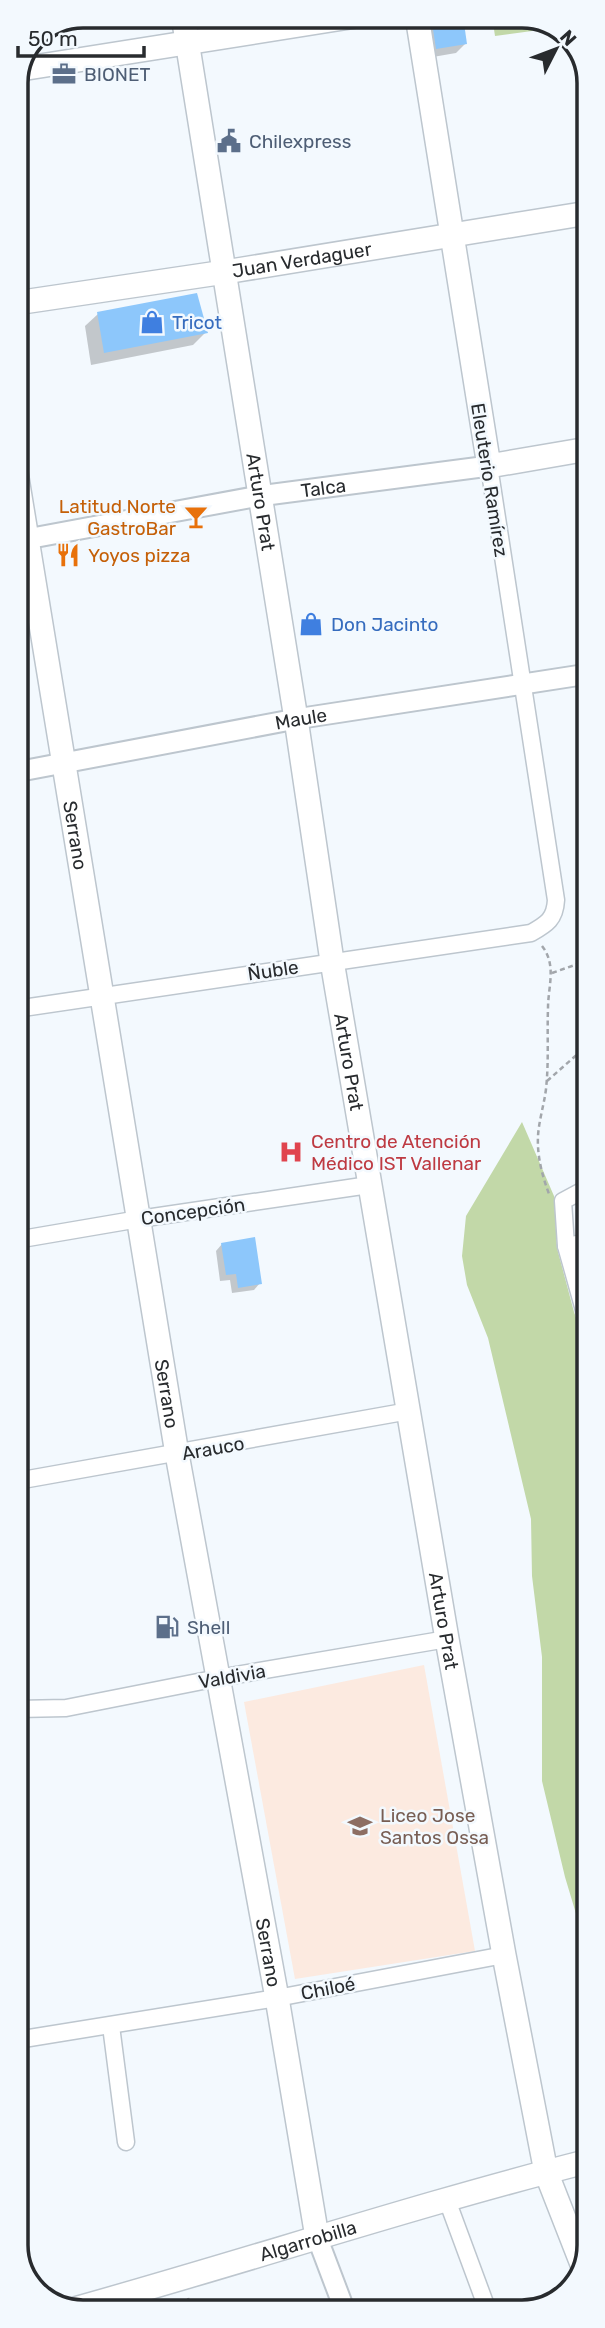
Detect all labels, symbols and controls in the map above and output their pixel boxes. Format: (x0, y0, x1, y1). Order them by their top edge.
scale bar (18, 14, 144, 58)
north arrow (521, 14, 591, 84)
text: N (555, 25, 581, 51)
text: 50 m (28, 26, 78, 51)
office icon: BIONET (50, 60, 78, 88)
place label: BIONET (84, 63, 150, 86)
public building icon: Chilexpress (215, 127, 243, 155)
place label: Chilexpress (249, 130, 352, 153)
street label: Juan Verdaguer (230, 237, 374, 283)
shop icon: Tricot (138, 308, 166, 336)
place label: Tricot (172, 311, 223, 334)
street label: Eleuterio Ramírez (466, 402, 513, 559)
street label: Arturo Prat (241, 451, 280, 553)
street label: Talca (299, 474, 347, 502)
place label: Latitud Norte GastroBar (59, 495, 177, 540)
bar icon: Latitud Norte GastroBar (182, 503, 210, 531)
restaurant icon: Yoyos pizza (54, 541, 82, 569)
place label: Yoyos pizza (88, 544, 190, 567)
shop icon: Don Jacinto (297, 610, 325, 638)
place label: Don Jacinto (331, 613, 438, 636)
street label: Maule (273, 703, 329, 735)
street label: Serrano (58, 799, 92, 871)
street label: Ñuble (246, 956, 300, 985)
street label: Arturo Prat (329, 1011, 368, 1113)
place label: Centro de Atención Médico IST Vallenar (311, 1130, 482, 1175)
hospital icon: Centro de Atención Médico IST Vallenar (277, 1138, 305, 1166)
street label: Concepción (139, 1193, 247, 1230)
street label: Serrano (150, 1358, 184, 1430)
street label: Arauco (180, 1432, 246, 1465)
street label: Arturo Prat (424, 1570, 463, 1672)
fuel station icon: Shell (153, 1613, 181, 1641)
place label: Shell (187, 1616, 230, 1639)
street label: Valdivia (197, 1659, 268, 1694)
place label: Liceo Jose Santos Ossa (380, 1804, 489, 1849)
school or university icon: Liceo Jose Santos Ossa (346, 1812, 374, 1840)
street label: Serrano (251, 1916, 286, 1989)
street label: Chiloé (299, 1972, 357, 2005)
street label: Algarrobilla (257, 2216, 359, 2266)

